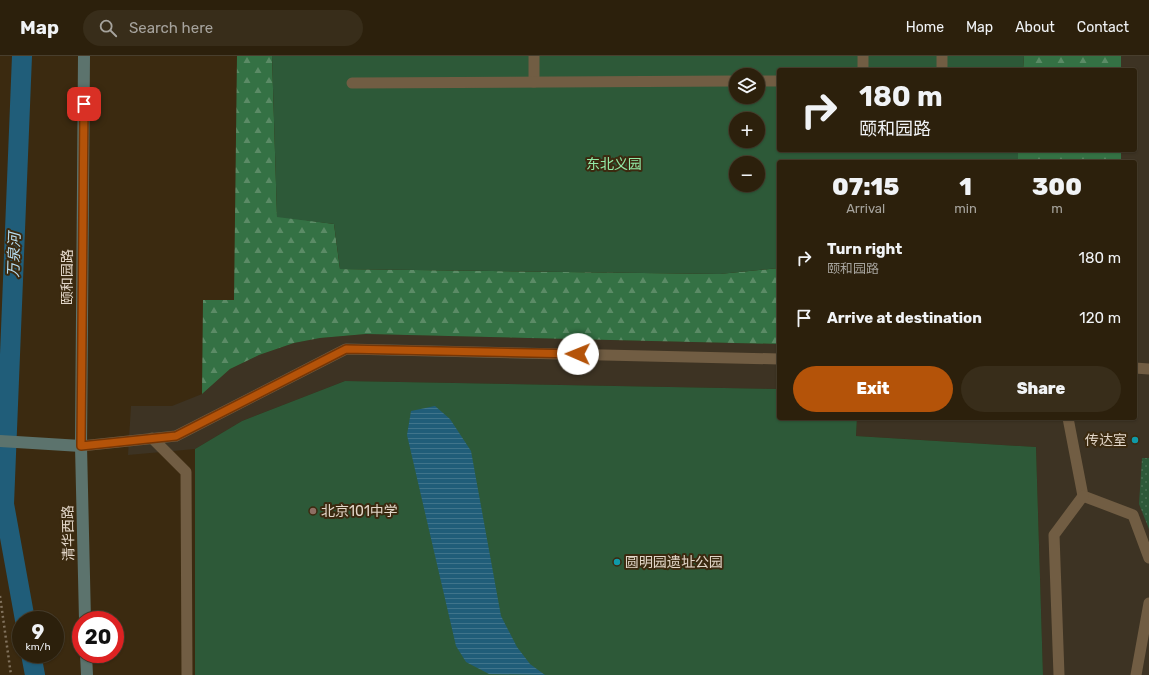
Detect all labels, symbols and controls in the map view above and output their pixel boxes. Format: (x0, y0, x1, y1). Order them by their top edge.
search box (83, 10, 363, 46)
text: Map (20, 16, 59, 39)
icon: search (97, 17, 119, 39)
text: Search here (129, 19, 213, 37)
text: Home (906, 19, 944, 36)
text: Map (966, 19, 993, 36)
text: About (1015, 19, 1055, 36)
text: Contact (1077, 19, 1129, 36)
map controls (729, 68, 765, 192)
button: layers (729, 68, 765, 104)
text: 180 m (859, 80, 943, 113)
icon: right (793, 84, 845, 136)
pin (67, 87, 101, 121)
icon: arrive (73, 93, 95, 115)
button: + (729, 112, 765, 148)
text: 颐和园路 (859, 118, 931, 140)
park label: 东北义园 (586, 156, 642, 173)
button: − (729, 156, 765, 192)
text: 07:15 (832, 173, 899, 201)
text: 1 (959, 173, 972, 201)
text: 300 (1032, 173, 1082, 201)
text: Arrival (846, 201, 885, 216)
text: min (954, 201, 977, 216)
text: m (1051, 201, 1063, 216)
water label: 万泉河 (4, 229, 24, 278)
text: Turn right (827, 240, 902, 258)
icon: right (793, 247, 815, 269)
street label: 颐和园路 (59, 249, 76, 305)
text: 180 m (1079, 249, 1121, 267)
text: 颐和园路 (827, 261, 879, 276)
icon: arrive (793, 307, 815, 329)
text: Arrive at destination (827, 309, 982, 327)
text: 120 m (1079, 309, 1121, 327)
position arrow (557, 333, 599, 375)
button: Exit (793, 366, 953, 412)
button: Share (961, 366, 1121, 412)
place label: 传达室 (1085, 432, 1127, 449)
marker: 传达室 (1130, 435, 1140, 445)
place label: 北京101中学 (321, 503, 398, 520)
street label: 清华西路 (60, 505, 77, 561)
marker: 北京101中学 (308, 506, 318, 516)
place label: 圆明园遗址公园 (625, 554, 723, 571)
marker: 圆明园遗址公园 (612, 557, 622, 567)
speed limit sign: 20 (72, 611, 124, 663)
text: 9 (32, 620, 44, 644)
text: km/h (26, 641, 50, 653)

